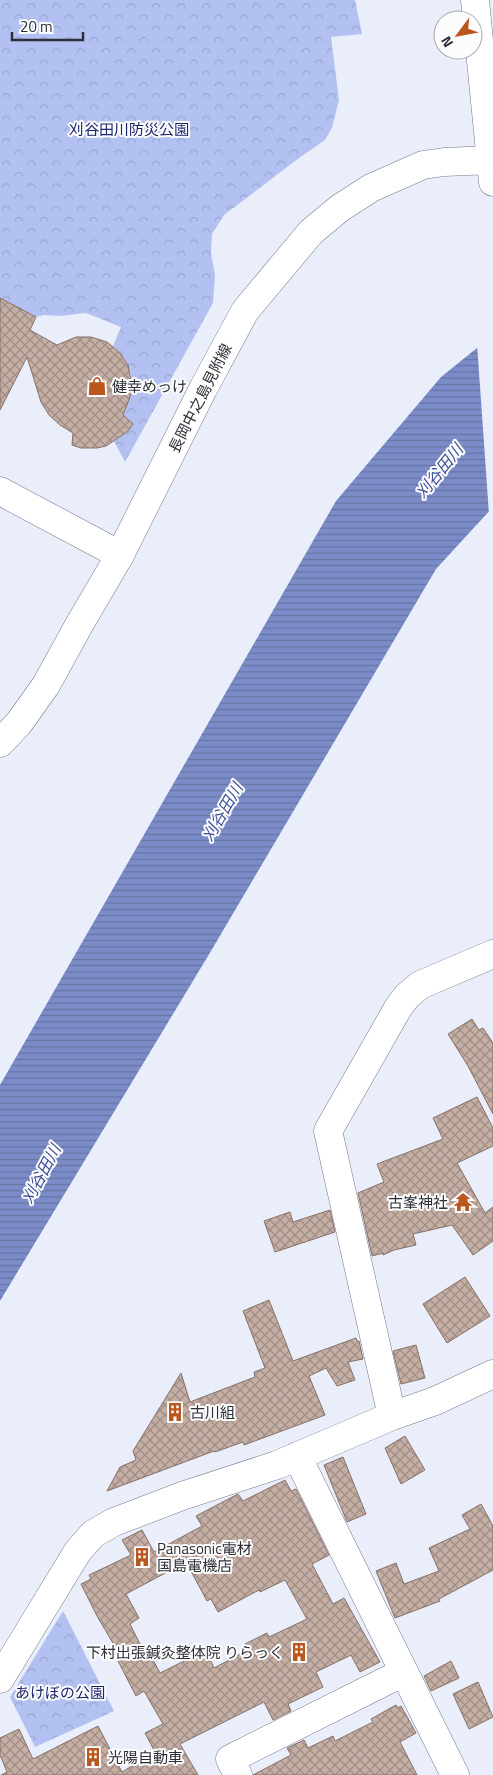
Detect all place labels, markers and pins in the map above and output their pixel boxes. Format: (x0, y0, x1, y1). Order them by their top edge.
shop icon: 健幸めっけ (86, 375, 108, 397)
place label: 健幸めっけ (112, 375, 187, 398)
place label: 古峯神社 (388, 1191, 448, 1214)
temple icon: 古峯神社 (452, 1191, 474, 1213)
building icon: 古川組 (164, 1401, 186, 1423)
place label: 古川組 (190, 1401, 235, 1424)
place label: Panasonic電材 国島電機店 (157, 1537, 252, 1577)
building icon: Panasonic電材 国島電機店 (131, 1546, 153, 1568)
place label: 下村出張鍼灸整体院 りらっく (86, 1641, 284, 1664)
building icon: 下村出張鍼灸整体院 りらっく (288, 1641, 310, 1663)
building icon: 光陽自動車 (82, 1746, 104, 1768)
place label: 光陽自動車 (108, 1746, 183, 1769)

